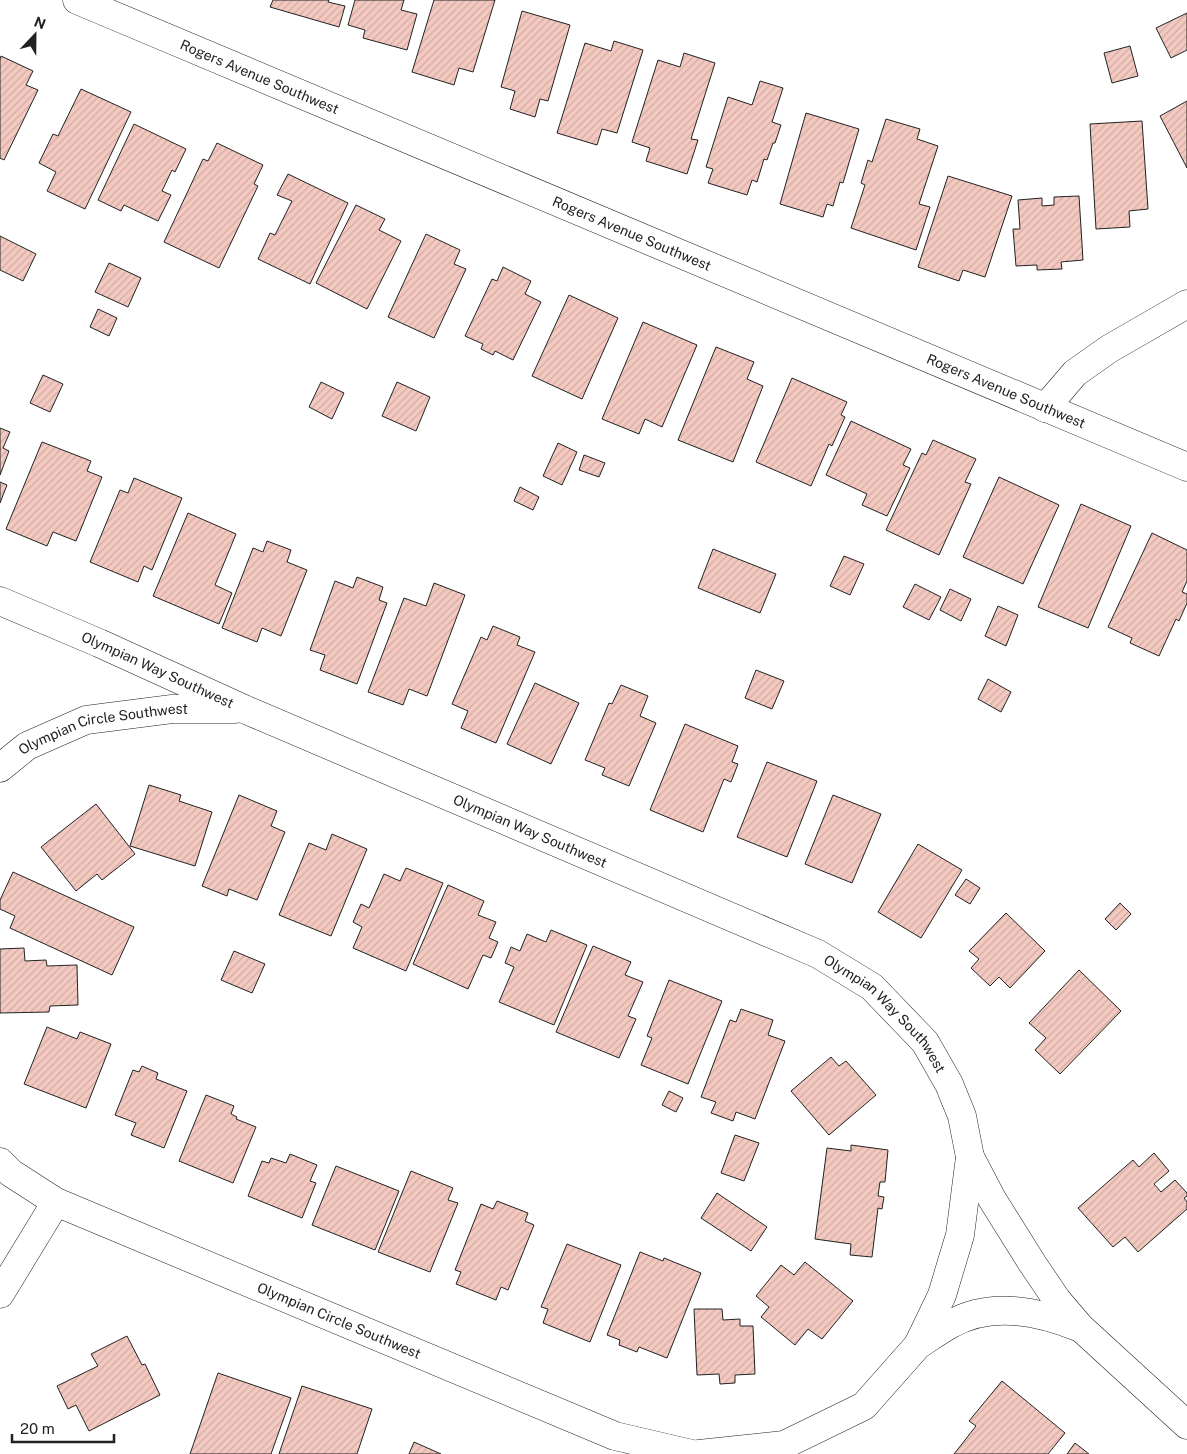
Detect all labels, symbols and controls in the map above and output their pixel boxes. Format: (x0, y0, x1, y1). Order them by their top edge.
north arrow (10, 10, 60, 60)
text: N (32, 13, 48, 32)
street label: Rogers Avenue Southwest (178, 36, 341, 117)
street label: Rogers Avenue Southwest (550, 193, 714, 274)
street label: Rogers Avenue Southwest (924, 350, 1088, 431)
street label: Olympian Way Southwest (79, 629, 236, 711)
street label: Olympian Circle Southwest (15, 701, 188, 758)
street label: Olympian Way Southwest (451, 791, 609, 871)
street label: Olympian Way Southwest (821, 952, 949, 1076)
street label: Olympian Circle Southwest (255, 1279, 423, 1362)
scale bar (12, 1412, 115, 1444)
text: 20 m (20, 1420, 55, 1437)

